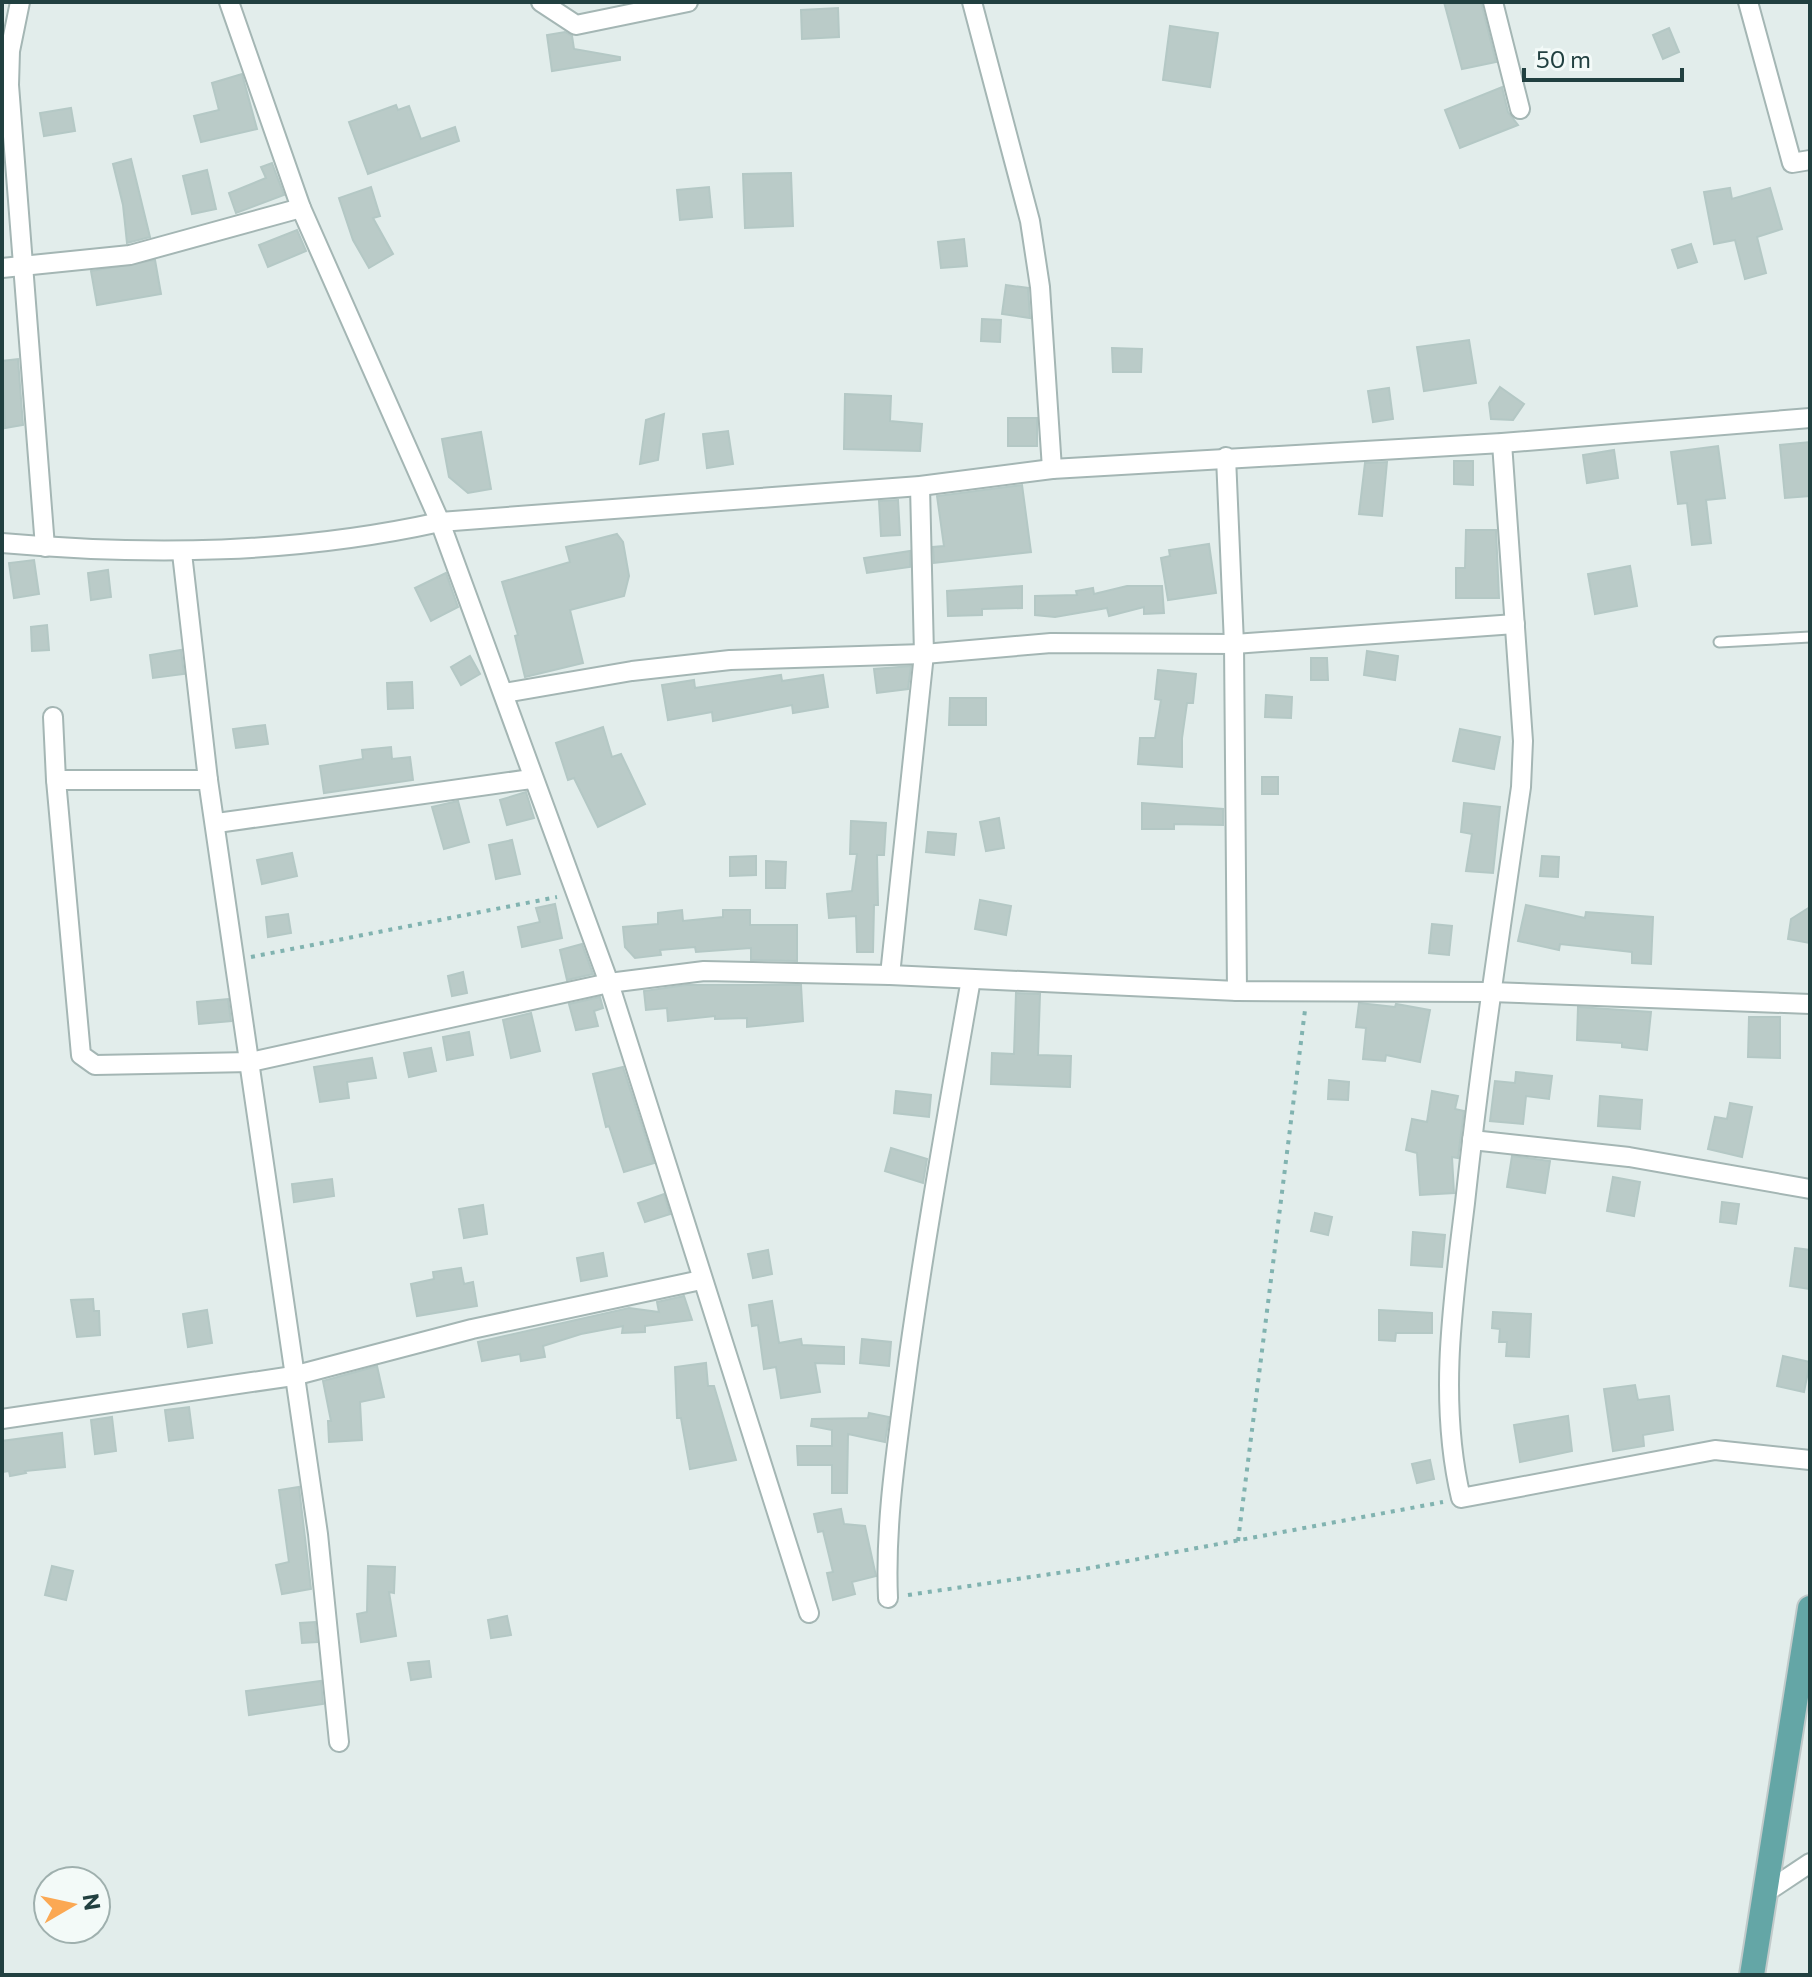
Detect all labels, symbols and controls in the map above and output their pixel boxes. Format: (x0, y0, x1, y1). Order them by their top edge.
scale bar (1524, 32, 1682, 82)
text: 50 m (1536, 44, 1591, 73)
north arrow (32, 1865, 112, 1945)
text: N (78, 1892, 107, 1912)

